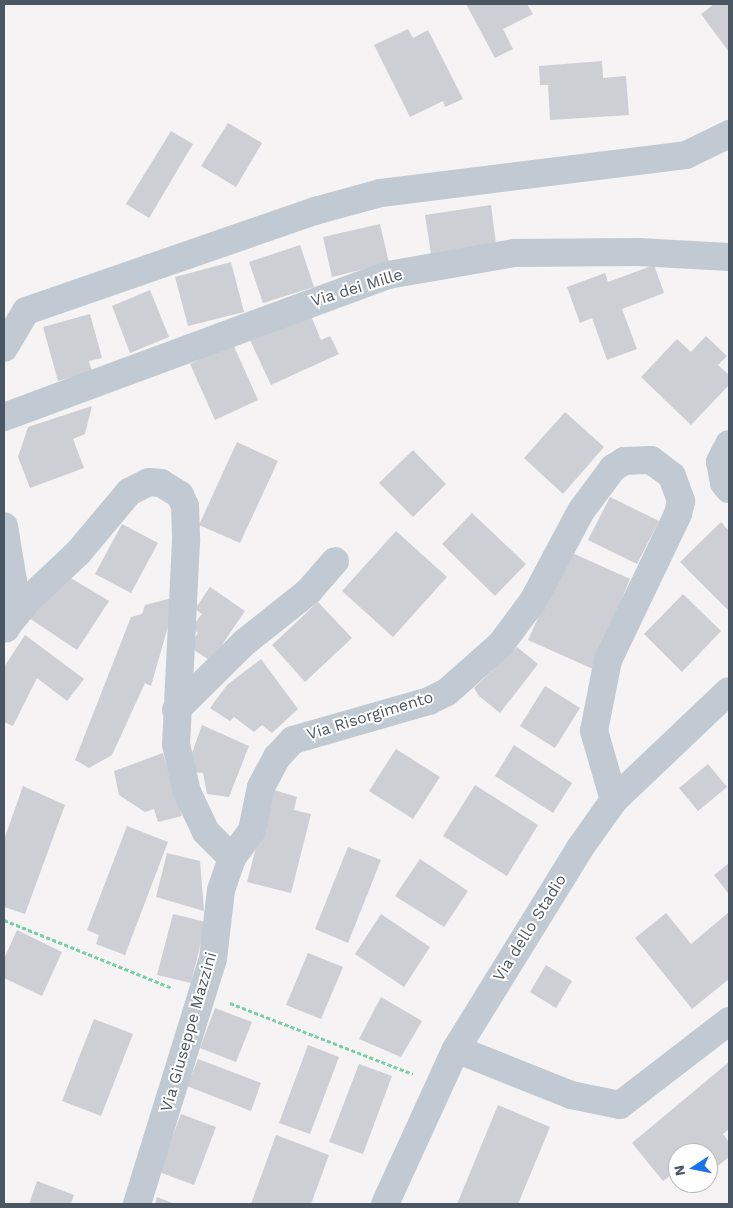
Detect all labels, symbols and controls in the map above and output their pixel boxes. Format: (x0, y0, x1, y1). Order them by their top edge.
street label: Via dei Mille (309, 265, 405, 311)
street label: Via Risorgimento (304, 688, 436, 744)
street label: Via dello Stadio (489, 871, 571, 985)
street label: Via Giuseppe Mazzini (157, 950, 221, 1114)
north arrow (668, 1143, 718, 1193)
text: N (670, 1164, 688, 1177)

